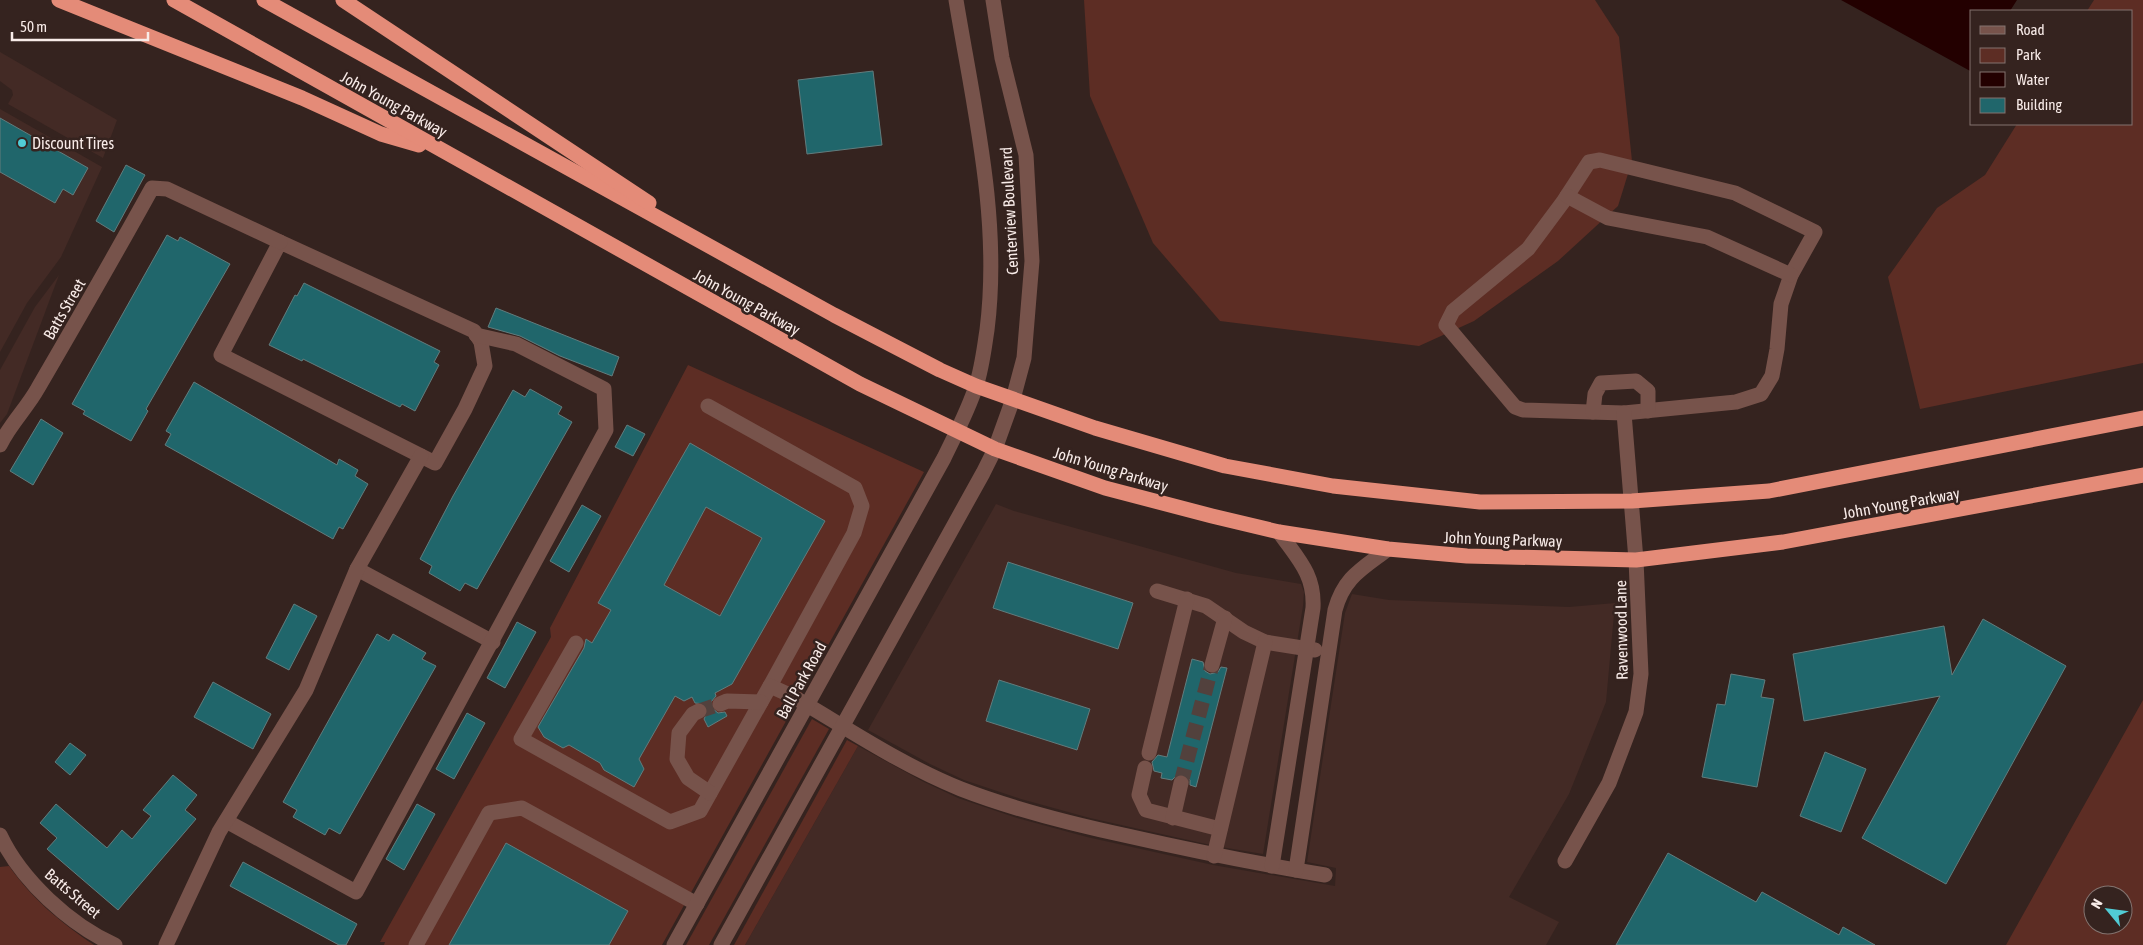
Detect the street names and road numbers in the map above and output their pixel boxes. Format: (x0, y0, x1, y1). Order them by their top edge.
street label: John Young Parkway (337, 67, 451, 142)
street label: Centerview Boulevard (997, 147, 1021, 275)
street label: John Young Parkway (690, 265, 804, 340)
street label: Batts Street (39, 275, 89, 343)
street label: John Young Parkway (1051, 443, 1171, 496)
street label: John Young Parkway (1841, 484, 1962, 523)
street label: John Young Parkway (1443, 528, 1563, 551)
street label: Ravenwood Lane (1611, 580, 1631, 680)
street label: Ball Park Road (772, 638, 830, 722)
street label: Batts Street (41, 865, 105, 922)

